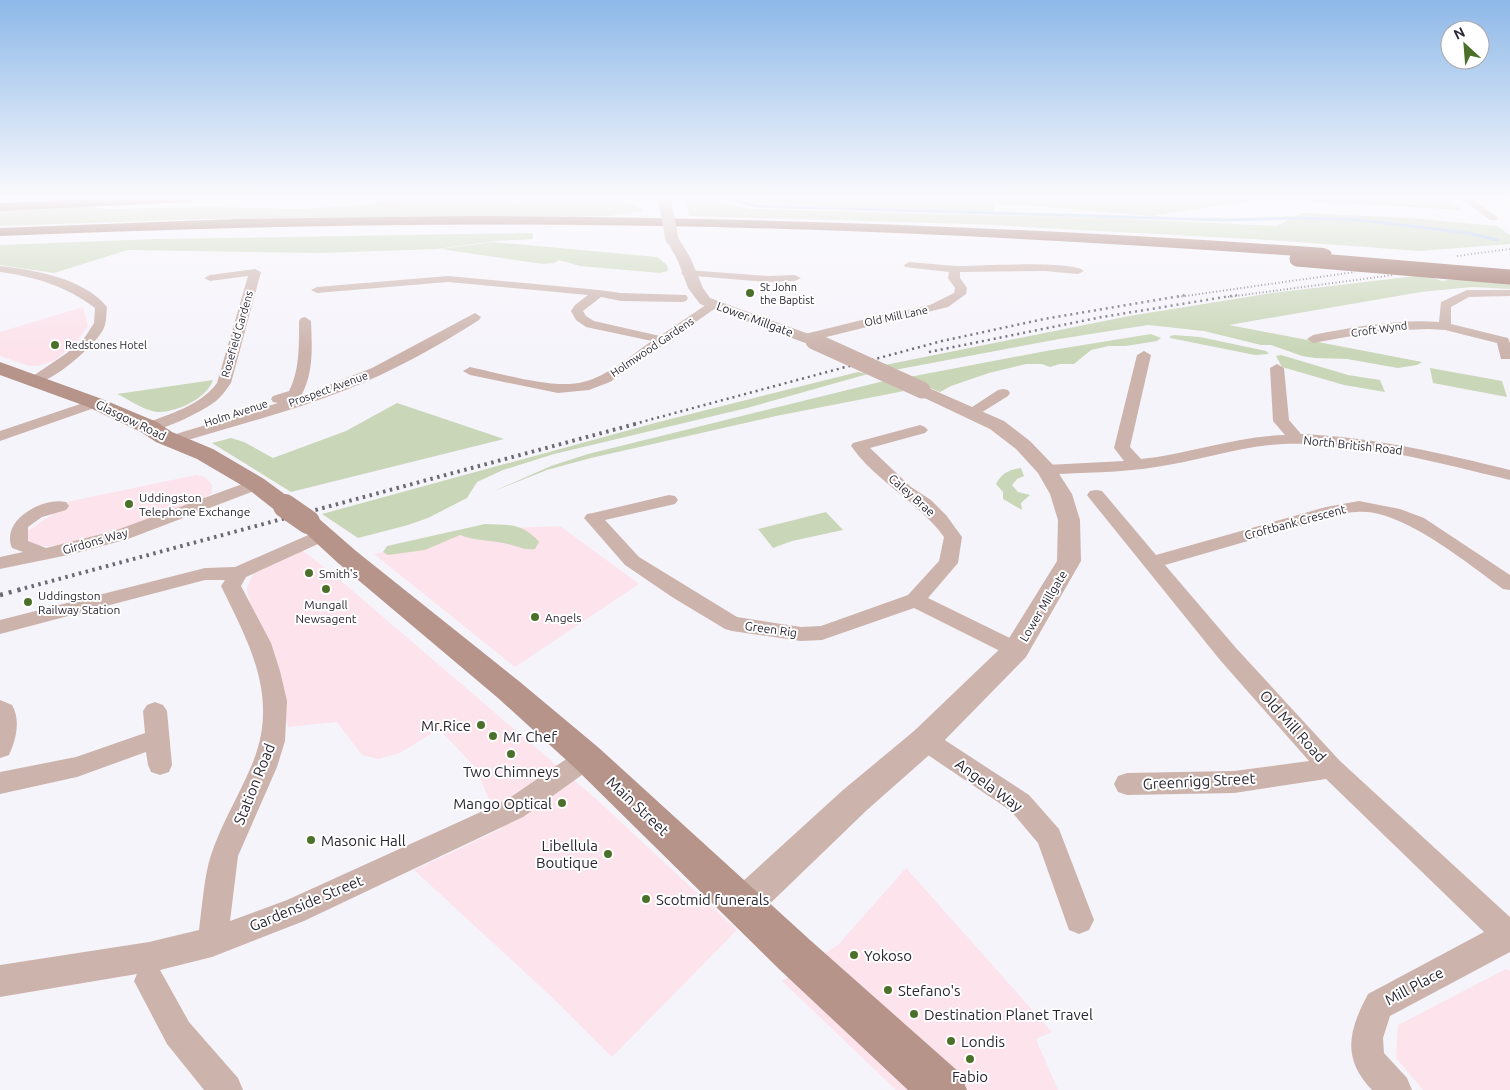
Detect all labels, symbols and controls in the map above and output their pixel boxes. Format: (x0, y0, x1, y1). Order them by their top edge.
north arrow (1440, 20, 1490, 70)
text: N (1451, 24, 1468, 43)
place label: St John the Baptist (760, 281, 815, 306)
marker: St John the Baptist (744, 287, 756, 299)
street label: Rosefield Gardens (219, 289, 255, 379)
street label: Lower Millgate (715, 299, 795, 339)
street label: Old Mill Lane (863, 303, 929, 329)
street label: Holmwood Gardens (608, 315, 696, 379)
street label: Croft Wynd (1350, 319, 1408, 339)
marker: Redstones Hotel (49, 339, 61, 351)
place label: Redstones Hotel (65, 339, 147, 351)
street label: Prospect Avenue (287, 369, 369, 409)
street label: Glasgow Road (94, 397, 168, 443)
street label: Holm Avenue (203, 397, 269, 429)
street label: North British Road (1303, 433, 1403, 457)
street label: Caley Brae (886, 471, 938, 519)
place label: Uddingston Telephone Exchange (139, 491, 250, 518)
marker: Uddingston Telephone Exchange (123, 498, 135, 510)
street label: Croftbank Crescent (1243, 502, 1347, 542)
street label: Girdons Way (61, 525, 129, 556)
marker: Smith's (303, 567, 315, 579)
place label: Smith's (319, 567, 358, 580)
street label: Lower Millgate (1017, 568, 1069, 644)
marker: Mungall Newsagent (320, 583, 332, 595)
place label: Uddingston Railway Station (38, 589, 120, 616)
marker: Uddingston Railway Station (22, 596, 34, 608)
place label: Mungall Newsagent (296, 598, 357, 625)
marker: Angels (529, 611, 541, 623)
place label: Angels (545, 611, 582, 624)
street label: Green Rig (744, 619, 798, 639)
street label: Old Mill Road (1256, 687, 1330, 765)
place label: Mr.Rice (421, 717, 471, 734)
marker: Mr.Rice (475, 719, 487, 731)
place label: Mr Chef (503, 728, 557, 745)
marker: Mr Chef (487, 730, 499, 742)
street label: Station Road (230, 741, 278, 827)
marker: Two Chimneys (505, 748, 517, 760)
street label: Angela Way (952, 755, 1026, 815)
place label: Two Chimneys (463, 763, 559, 780)
street label: Greenrigg Street (1142, 770, 1256, 792)
street label: Main Street (604, 773, 672, 839)
place label: Mango Optical (453, 795, 552, 812)
marker: Mango Optical (556, 797, 568, 809)
place label: Masonic Hall (321, 832, 406, 849)
marker: Masonic Hall (305, 834, 317, 846)
place label: Libellula Boutique (536, 837, 598, 871)
marker: Libellula Boutique (602, 848, 614, 860)
street label: Gardenside Street (247, 871, 365, 935)
place label: Scotmid funerals (656, 891, 769, 908)
marker: Scotmid funerals (640, 893, 652, 905)
place label: Yokoso (864, 947, 912, 964)
marker: Yokoso (848, 949, 860, 961)
street label: Mill Place (1382, 964, 1446, 1008)
place label: Stefano's (898, 982, 961, 999)
marker: Stefano's (882, 984, 894, 996)
place label: Destination Planet Travel (924, 1006, 1093, 1023)
marker: Destination Planet Travel (908, 1008, 920, 1020)
place label: Londis (961, 1033, 1005, 1050)
marker: Londis (945, 1035, 957, 1047)
marker: Fabio (964, 1053, 976, 1065)
place label: Fabio (952, 1068, 988, 1085)

